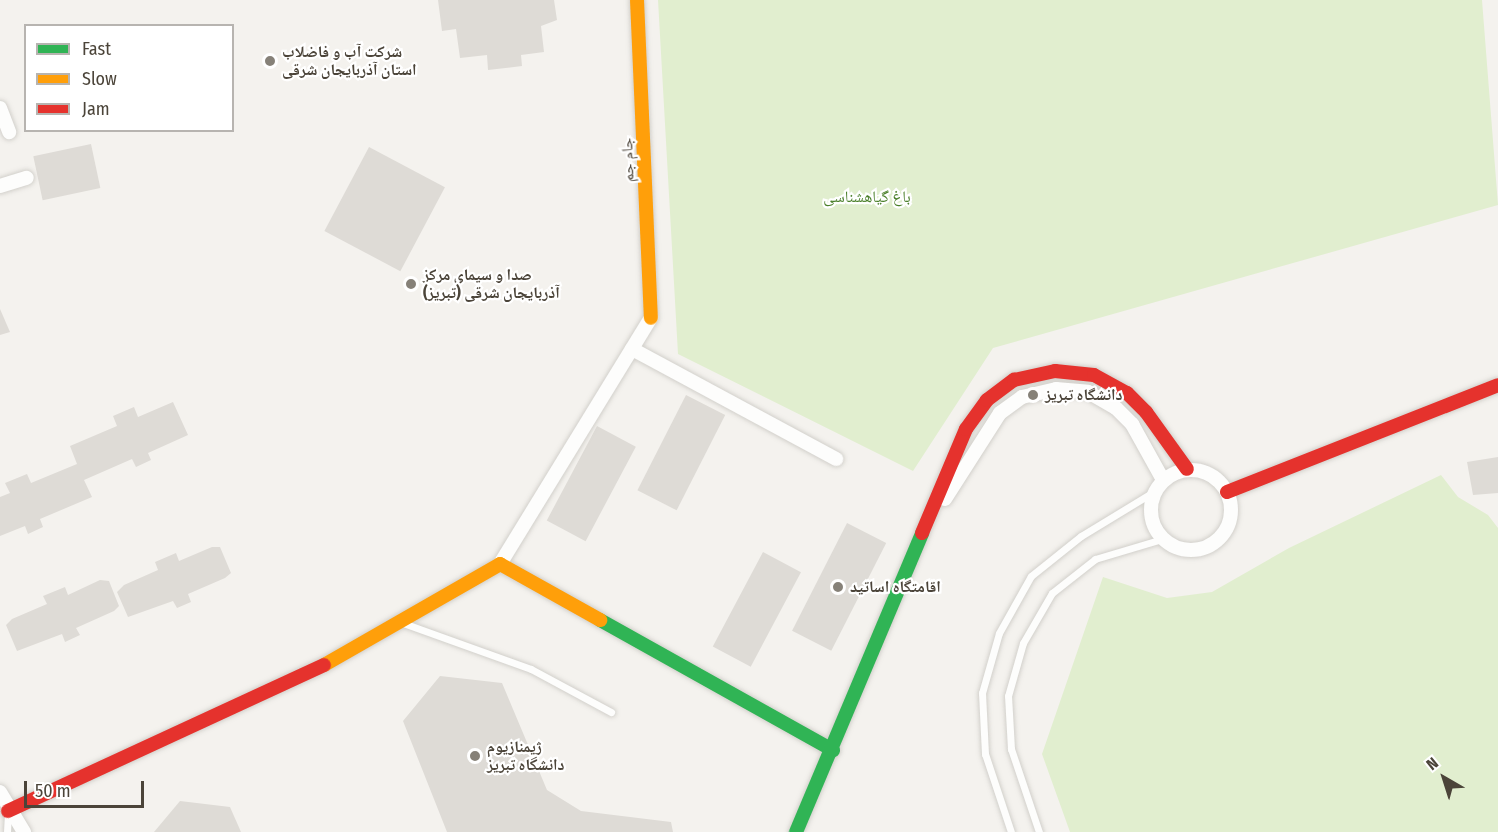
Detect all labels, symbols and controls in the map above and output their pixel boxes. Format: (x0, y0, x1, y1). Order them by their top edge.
legend (24, 24, 234, 132)
text: Fast (82, 38, 111, 60)
place label: شرکت آب و فاضلاب استان آذربایجان شرقی (282, 42, 417, 80)
marker: شرکت آب و فاضلاب استان آذربایجان شرقی (263, 54, 277, 68)
text: Slow (82, 68, 117, 90)
text: Jam (82, 98, 110, 120)
street label: جام جم (618, 137, 638, 183)
park label: باغ گیاهشناسی (823, 187, 911, 207)
place label: صدا و سیمای مرکز آذربایجان شرقی (تبریز) (423, 265, 560, 303)
marker: صدا و سیمای مرکز آذربایجان شرقی (تبریز) (404, 277, 418, 291)
place label: دانشگاه تبریز (1045, 385, 1123, 405)
marker: دانشگاه تبریز (1026, 388, 1040, 402)
place label: اقامتگاه اساتید (850, 577, 941, 597)
marker: اقامتگاه اساتید (831, 580, 845, 594)
place label: ژیمنازیوم دانشگاه تبریز (487, 737, 565, 775)
north arrow (1414, 748, 1474, 808)
marker: ژیمنازیوم دانشگاه تبریز (468, 749, 482, 763)
text: N (1423, 753, 1442, 774)
scale bar (27, 769, 147, 807)
text: 50 m (35, 780, 71, 802)

